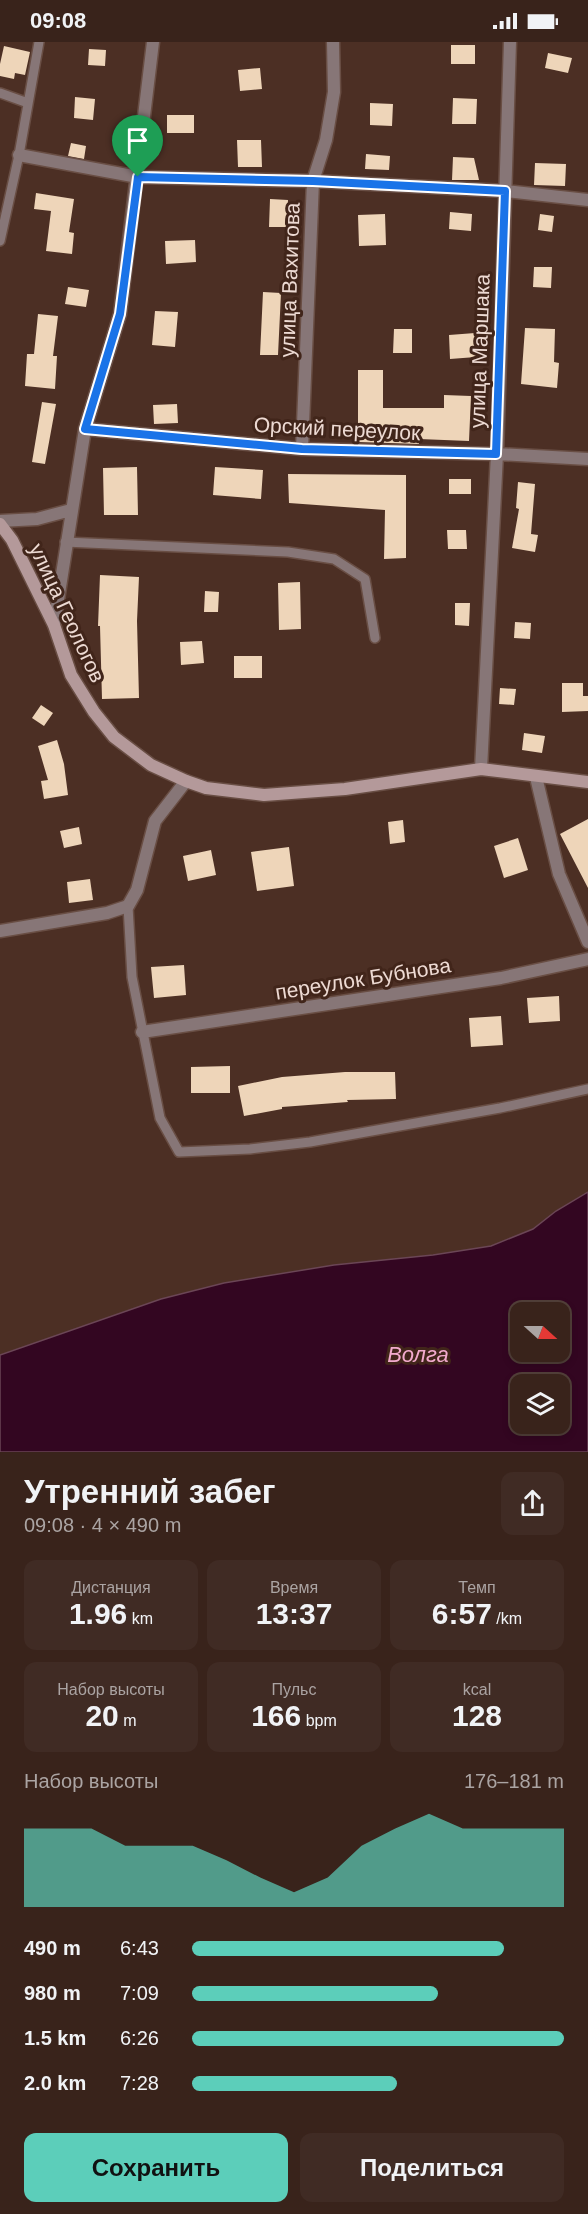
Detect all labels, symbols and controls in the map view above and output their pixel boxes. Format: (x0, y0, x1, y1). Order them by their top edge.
text: 09:08 (30, 8, 86, 33)
pin (112, 115, 163, 177)
icon: arrive (121, 124, 154, 157)
street label: улица Вахитова (275, 202, 304, 358)
street label: улица Маршака (465, 273, 494, 429)
street label: Орский переулок (253, 413, 422, 444)
street label: улица Геологов (25, 540, 110, 686)
street label: переулок Бубнова (274, 953, 453, 1004)
north arrow (510, 1302, 570, 1362)
map controls (510, 1302, 570, 1434)
water label: Волга (387, 1342, 449, 1367)
button: layers (510, 1374, 570, 1434)
button: share (501, 1472, 564, 1535)
text: Утренний забег (24, 1473, 276, 1510)
text: 09:08 · 4 × 490 m (24, 1514, 181, 1536)
text: Дистанция (71, 1579, 151, 1596)
text: Время (270, 1579, 318, 1596)
text: Темп (458, 1579, 496, 1596)
text: 1.96 (69, 1597, 127, 1630)
text: 13:37 (256, 1597, 332, 1630)
text: 6:57 (432, 1597, 492, 1630)
text: km (127, 1610, 153, 1627)
text: /km (492, 1610, 522, 1627)
text: Набор высоты (57, 1681, 165, 1698)
text: Пульс (272, 1681, 316, 1698)
text: kcal (463, 1681, 491, 1698)
text: 20 (85, 1699, 119, 1732)
text: 166 (251, 1699, 301, 1732)
text: 128 (452, 1699, 502, 1732)
text: m (119, 1712, 137, 1729)
text: bpm (301, 1712, 337, 1729)
text: Набор высоты (24, 1770, 158, 1792)
text: 176–181 m (464, 1770, 564, 1792)
text: 490 m (24, 1937, 81, 1959)
text: 6:43 (120, 1937, 159, 1959)
text: 980 m (24, 1982, 81, 2004)
text: 7:09 (120, 1982, 159, 2004)
text: 1.5 km (24, 2027, 86, 2049)
text: 6:26 (120, 2027, 159, 2049)
text: 2.0 km (24, 2072, 86, 2094)
text: 7:28 (120, 2072, 159, 2094)
button: Сохранить (24, 2133, 288, 2202)
button: Поделиться (300, 2133, 564, 2202)

